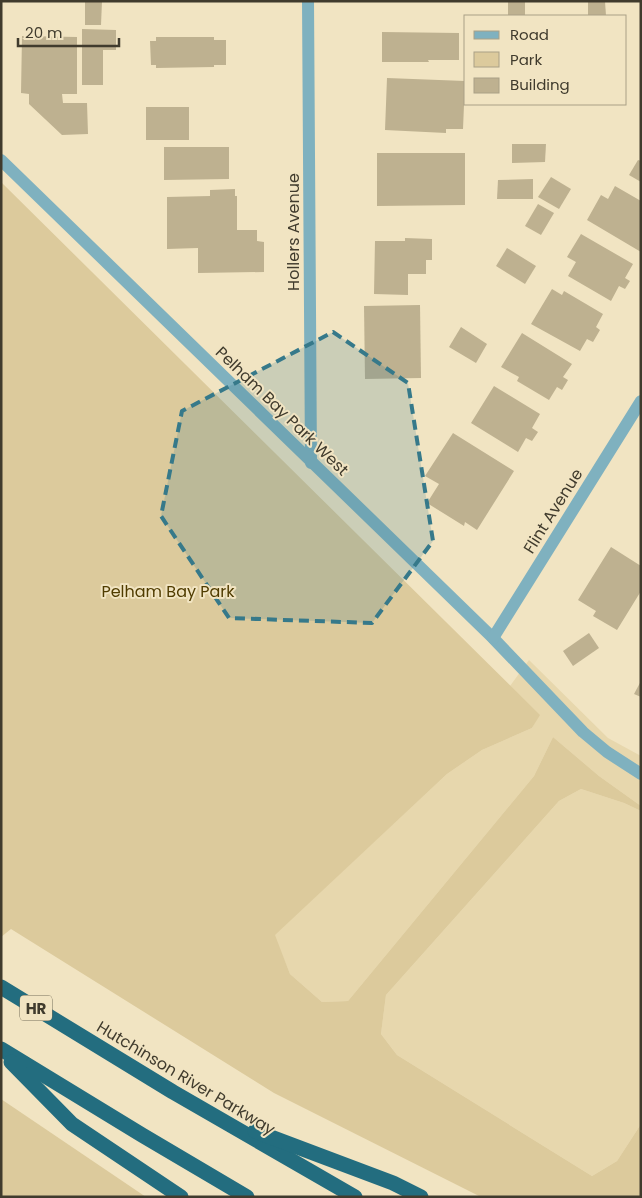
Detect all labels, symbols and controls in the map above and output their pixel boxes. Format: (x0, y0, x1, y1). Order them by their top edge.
scale bar (18, 15, 119, 47)
legend (464, 15, 627, 105)
text: 20 m (25, 22, 63, 43)
text: Road (510, 24, 549, 45)
text: Park (510, 49, 542, 70)
text: Building (510, 74, 570, 95)
street label: Hollers Avenue (282, 173, 305, 291)
street label: Pelham Bay Park West (210, 341, 354, 481)
street label: Flint Avenue (518, 464, 588, 558)
park label: Pelham Bay Park (101, 580, 235, 603)
road number: HR (20, 996, 52, 1020)
street label: Hutchinson River Parkway (92, 1016, 280, 1140)

